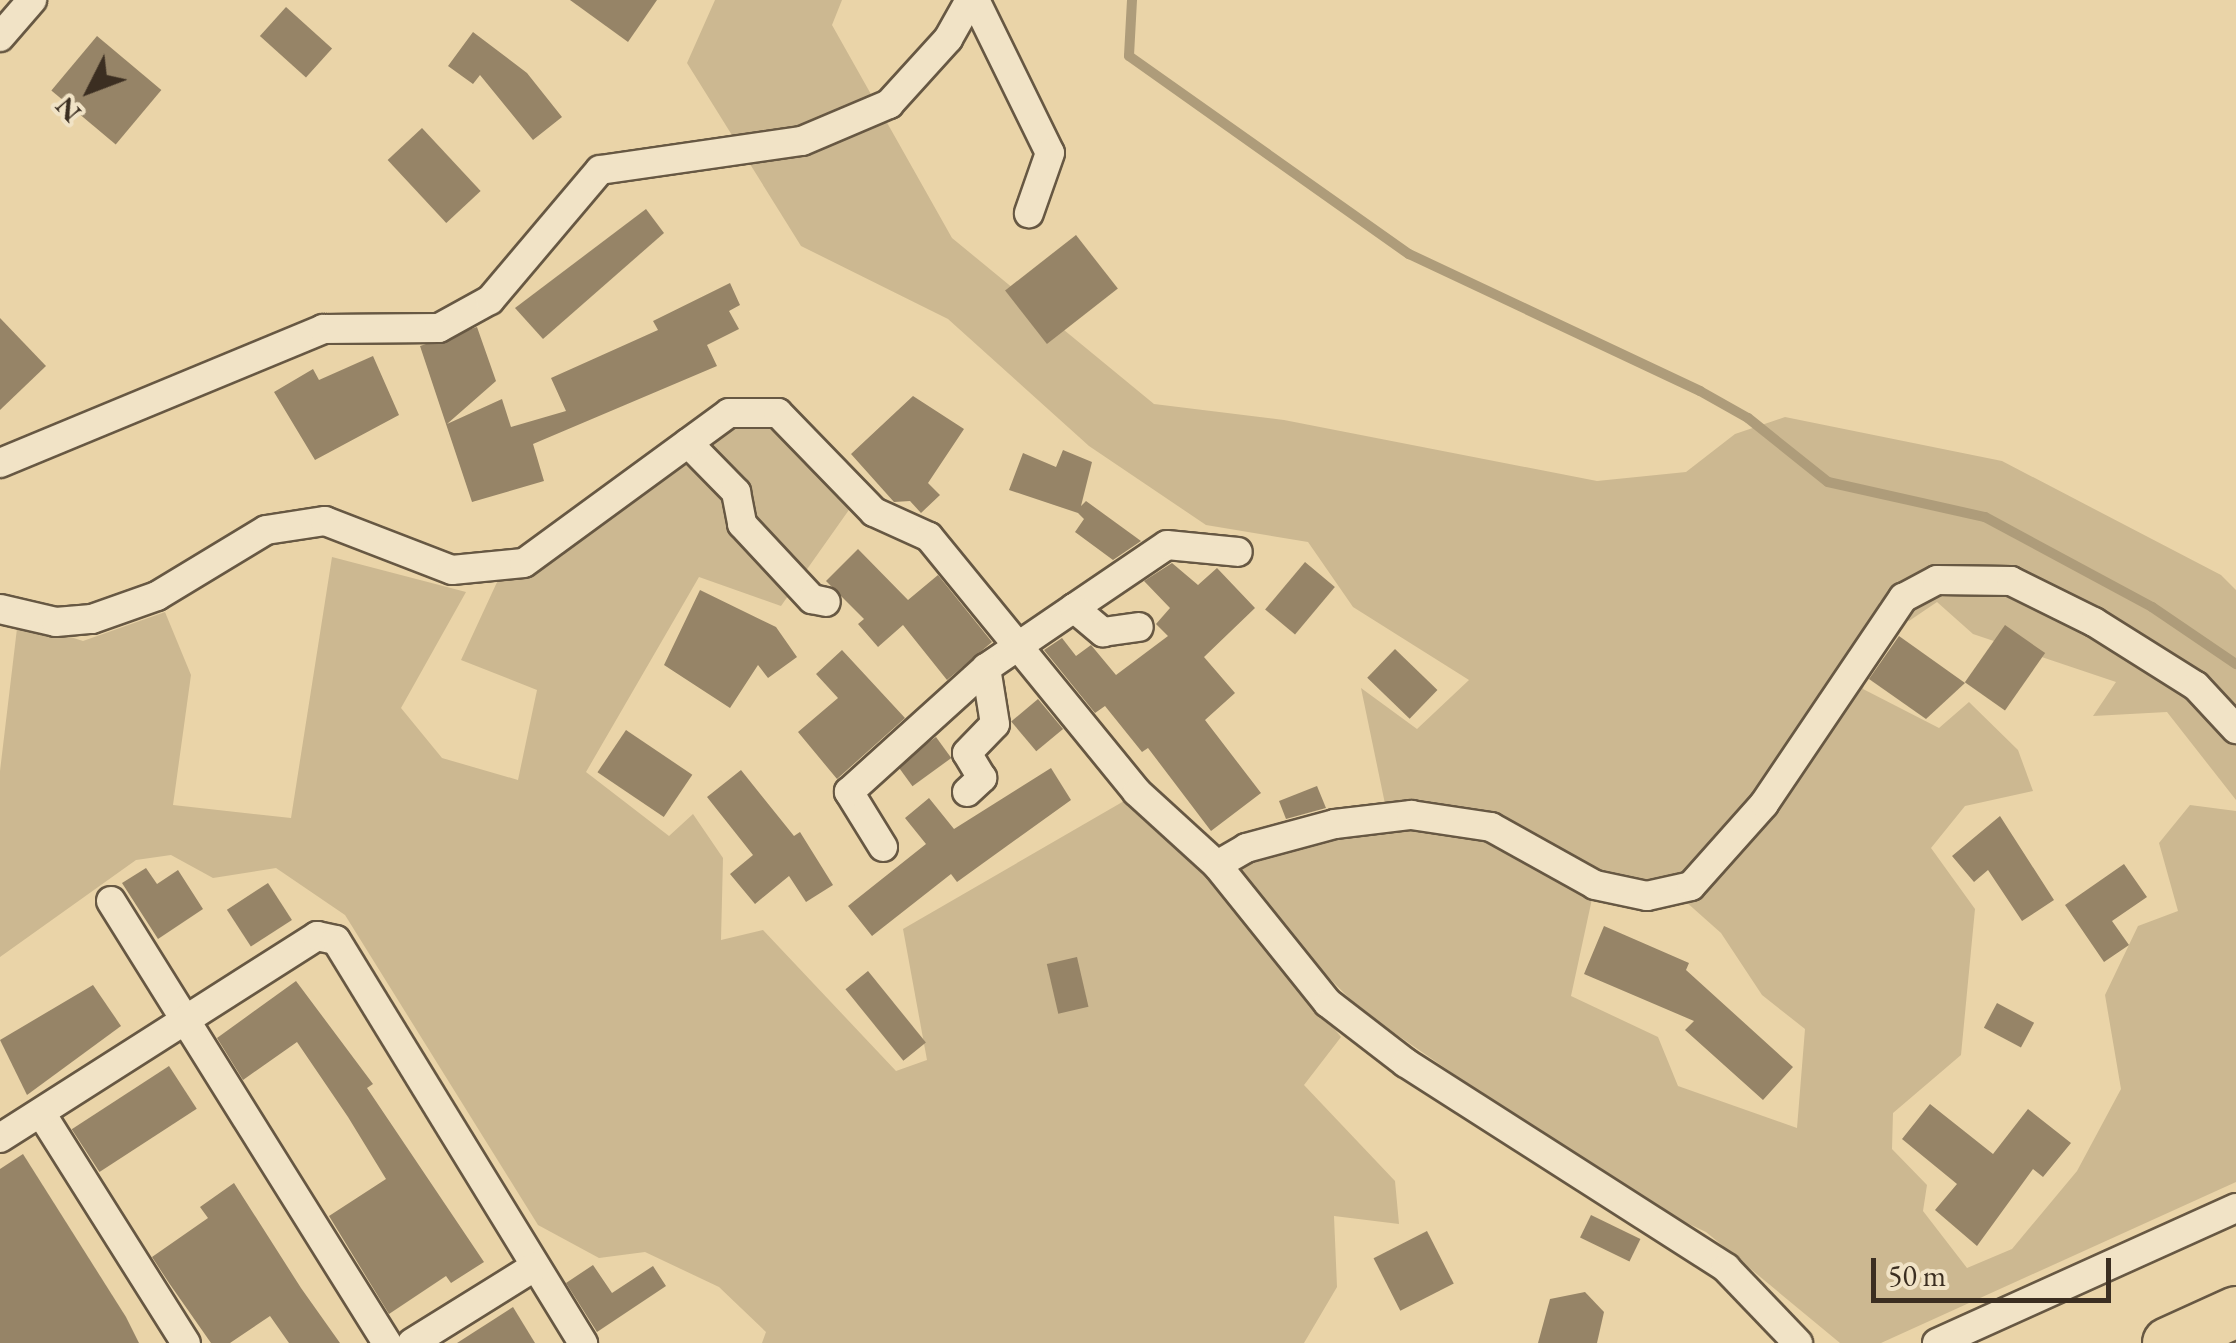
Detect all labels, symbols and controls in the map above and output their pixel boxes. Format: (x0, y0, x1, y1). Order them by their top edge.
north arrow (40, 40, 140, 140)
text: N (47, 90, 89, 131)
scale bar (1876, 1238, 2116, 1300)
text: 50 m (1888, 1256, 1946, 1295)

